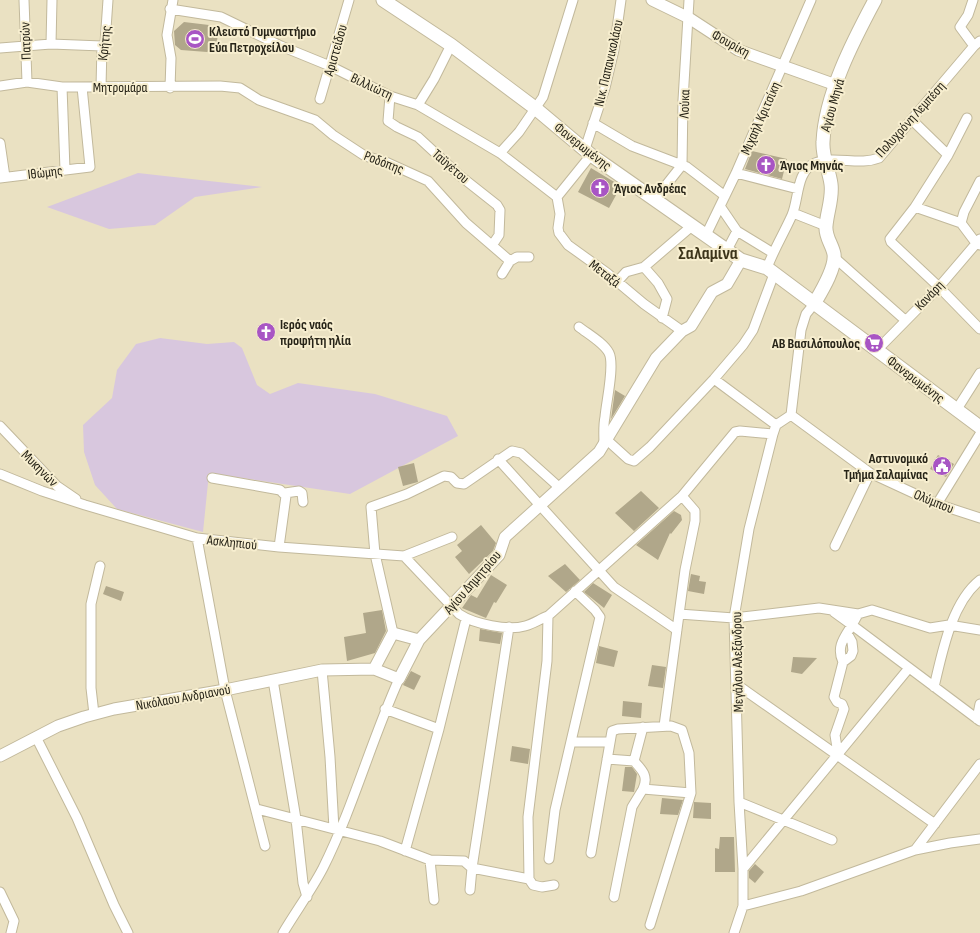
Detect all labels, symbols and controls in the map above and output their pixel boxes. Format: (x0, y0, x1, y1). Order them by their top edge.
street label: Νικ. Παπανικολάου (590, 18, 627, 108)
street label: Πατρών (16, 21, 35, 60)
street label: Αριστείδου (320, 22, 351, 79)
place label: Κλειστό Γυμναστήριο Εύα Πετροχείλου (209, 23, 316, 56)
street label: Κρήτης (94, 25, 115, 62)
street label: Φουρίκη (709, 26, 753, 61)
sports icon: Κλειστό Γυμναστήριο Εύα Πετροχείλου (184, 28, 206, 50)
street label: Βιλλιώτη (348, 69, 396, 104)
street label: Αγίου Μηνά (817, 77, 848, 134)
street label: Πολυχρόνη Λεμπέση (872, 78, 949, 161)
street label: Μητρομάρα (93, 79, 147, 96)
street label: Μιχαήλ Κριτσίκη (737, 79, 784, 157)
street label: Λούκα (675, 89, 694, 120)
street label: Φανερωμένης (551, 119, 615, 174)
street label: Ταϋγέτου (428, 146, 473, 187)
street label: Ροδόπης (361, 147, 406, 178)
church icon: Άγιος Μηνάς (755, 154, 777, 176)
place label: Άγιος Μηνάς (780, 157, 844, 174)
street label: Ιθώμης (27, 162, 63, 183)
church icon: Άγιος Ανδρέας (589, 177, 611, 199)
place label: Άγιος Ανδρέας (614, 180, 686, 197)
district label: Σαλαμίνα (678, 243, 738, 264)
street label: Μεταξά (586, 256, 624, 291)
street label: Κανάρη (911, 277, 948, 314)
place label: Ιερός ναός προφήτη ηλία (280, 316, 352, 349)
church icon: Ιερός ναός προφήτη ηλία (255, 321, 277, 343)
supermarket icon: ΑΒ Βασιλόπουλος (863, 332, 885, 354)
place label: ΑΒ Βασιλόπουλος (771, 335, 860, 352)
street label: Φανερωμένης (883, 352, 948, 407)
street label: Μυκηνών (18, 446, 62, 491)
place label: Αστυνομικό Τμήμα Σαλαμίνας (844, 450, 928, 483)
public building icon: Αστυνομικό Τμήμα Σαλαμίνας (931, 455, 953, 477)
street label: Ολύμπου (911, 486, 956, 517)
street label: Ασκληπιού (205, 531, 258, 554)
street label: Αγίου Δημητρίου (439, 547, 505, 618)
street label: Μεγάλου Αλεξάνδρου (728, 611, 747, 713)
street label: Νικόλαου Ανδριανού (134, 681, 232, 714)

